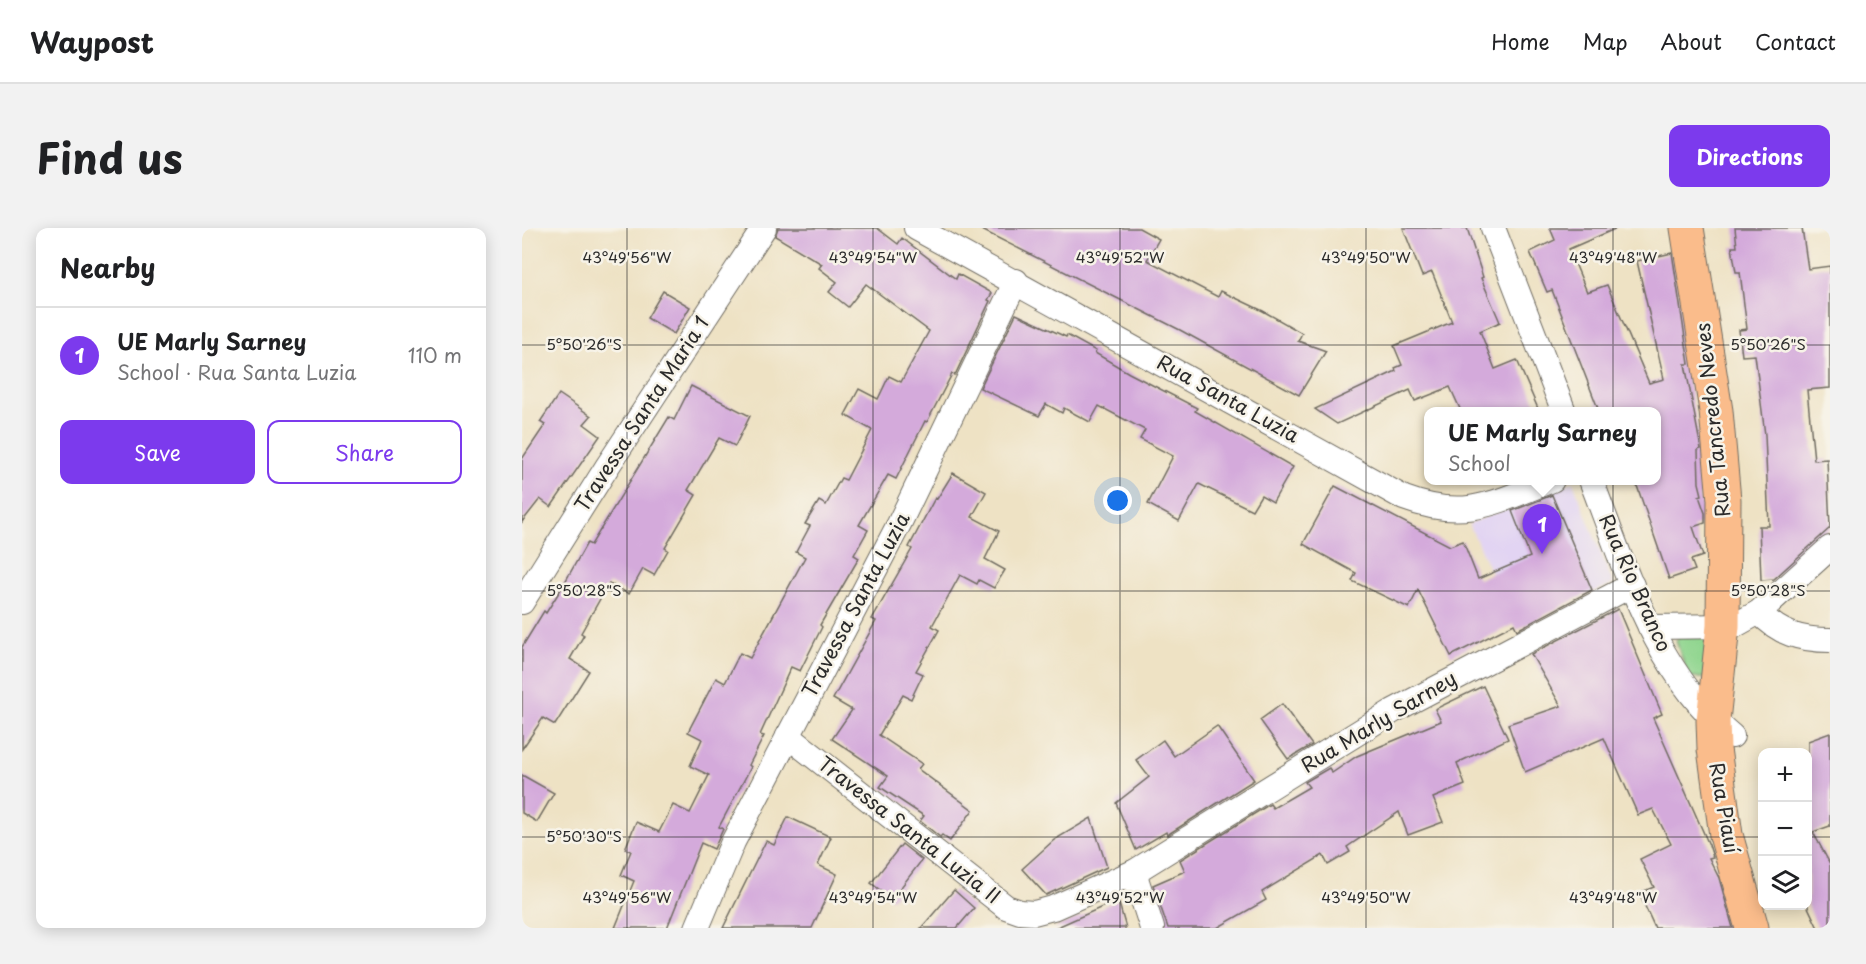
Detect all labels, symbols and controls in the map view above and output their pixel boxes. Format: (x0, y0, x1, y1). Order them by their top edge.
text: Waypost (30, 20, 154, 63)
text: Home (1491, 25, 1550, 57)
text: Map (1583, 25, 1628, 57)
text: About (1661, 25, 1722, 57)
text: Contact (1755, 25, 1836, 57)
text: Find us (36, 125, 183, 188)
button: Directions (1669, 125, 1830, 187)
text: 43°49'56"W (583, 245, 672, 268)
text: 43°49'54"W (829, 245, 918, 268)
text: 43°49'52"W (1076, 245, 1165, 268)
text: 43°49'50"W (1321, 245, 1411, 268)
text: 43°49'48"W (1569, 245, 1658, 268)
text: Nearby (60, 248, 155, 287)
street label: Travessa Santa Maria 1 (566, 310, 716, 517)
street label: Rua Tancredo Neves (1687, 321, 1737, 519)
text: UE Marly Sarney (117, 324, 306, 357)
text: 5°50'26"S (546, 332, 622, 355)
text: 5°50'26"S (1730, 332, 1806, 355)
text: 1 (75, 340, 84, 370)
text: 110 m (408, 340, 462, 370)
street label: Rua Santa Luzia (1152, 347, 1306, 450)
text: School · Rua Santa Luzia (117, 357, 357, 387)
popup (1424, 407, 1661, 485)
text: UE Marly Sarney (1448, 415, 1637, 448)
button: Save (60, 420, 255, 484)
button: Share (267, 420, 462, 484)
text: School (1448, 448, 1511, 478)
your location (1103, 486, 1132, 515)
pin: 1 (1522, 504, 1562, 554)
street label: Travessa Santa Luzia (794, 506, 917, 702)
street label: Rua Rio Branco (1592, 509, 1680, 656)
text: 5°50'28"S (546, 578, 622, 601)
text: 5°50'28"S (1730, 578, 1806, 601)
street label: Rua Marly Sarney (1295, 663, 1462, 780)
street label: Travessa Santa Luzia II (812, 748, 1007, 910)
map controls (1758, 748, 1812, 910)
button: + (1758, 748, 1812, 802)
street label: Rua Piauí (1702, 760, 1748, 856)
button: − (1758, 802, 1812, 856)
text: 5°50'30"S (546, 824, 622, 847)
button: layers (1758, 856, 1812, 910)
text: 43°49'56"W (583, 885, 672, 908)
text: 43°49'54"W (829, 885, 918, 908)
text: 43°49'52"W (1076, 885, 1165, 908)
text: 43°49'50"W (1321, 885, 1411, 908)
text: 43°49'48"W (1569, 885, 1658, 908)

